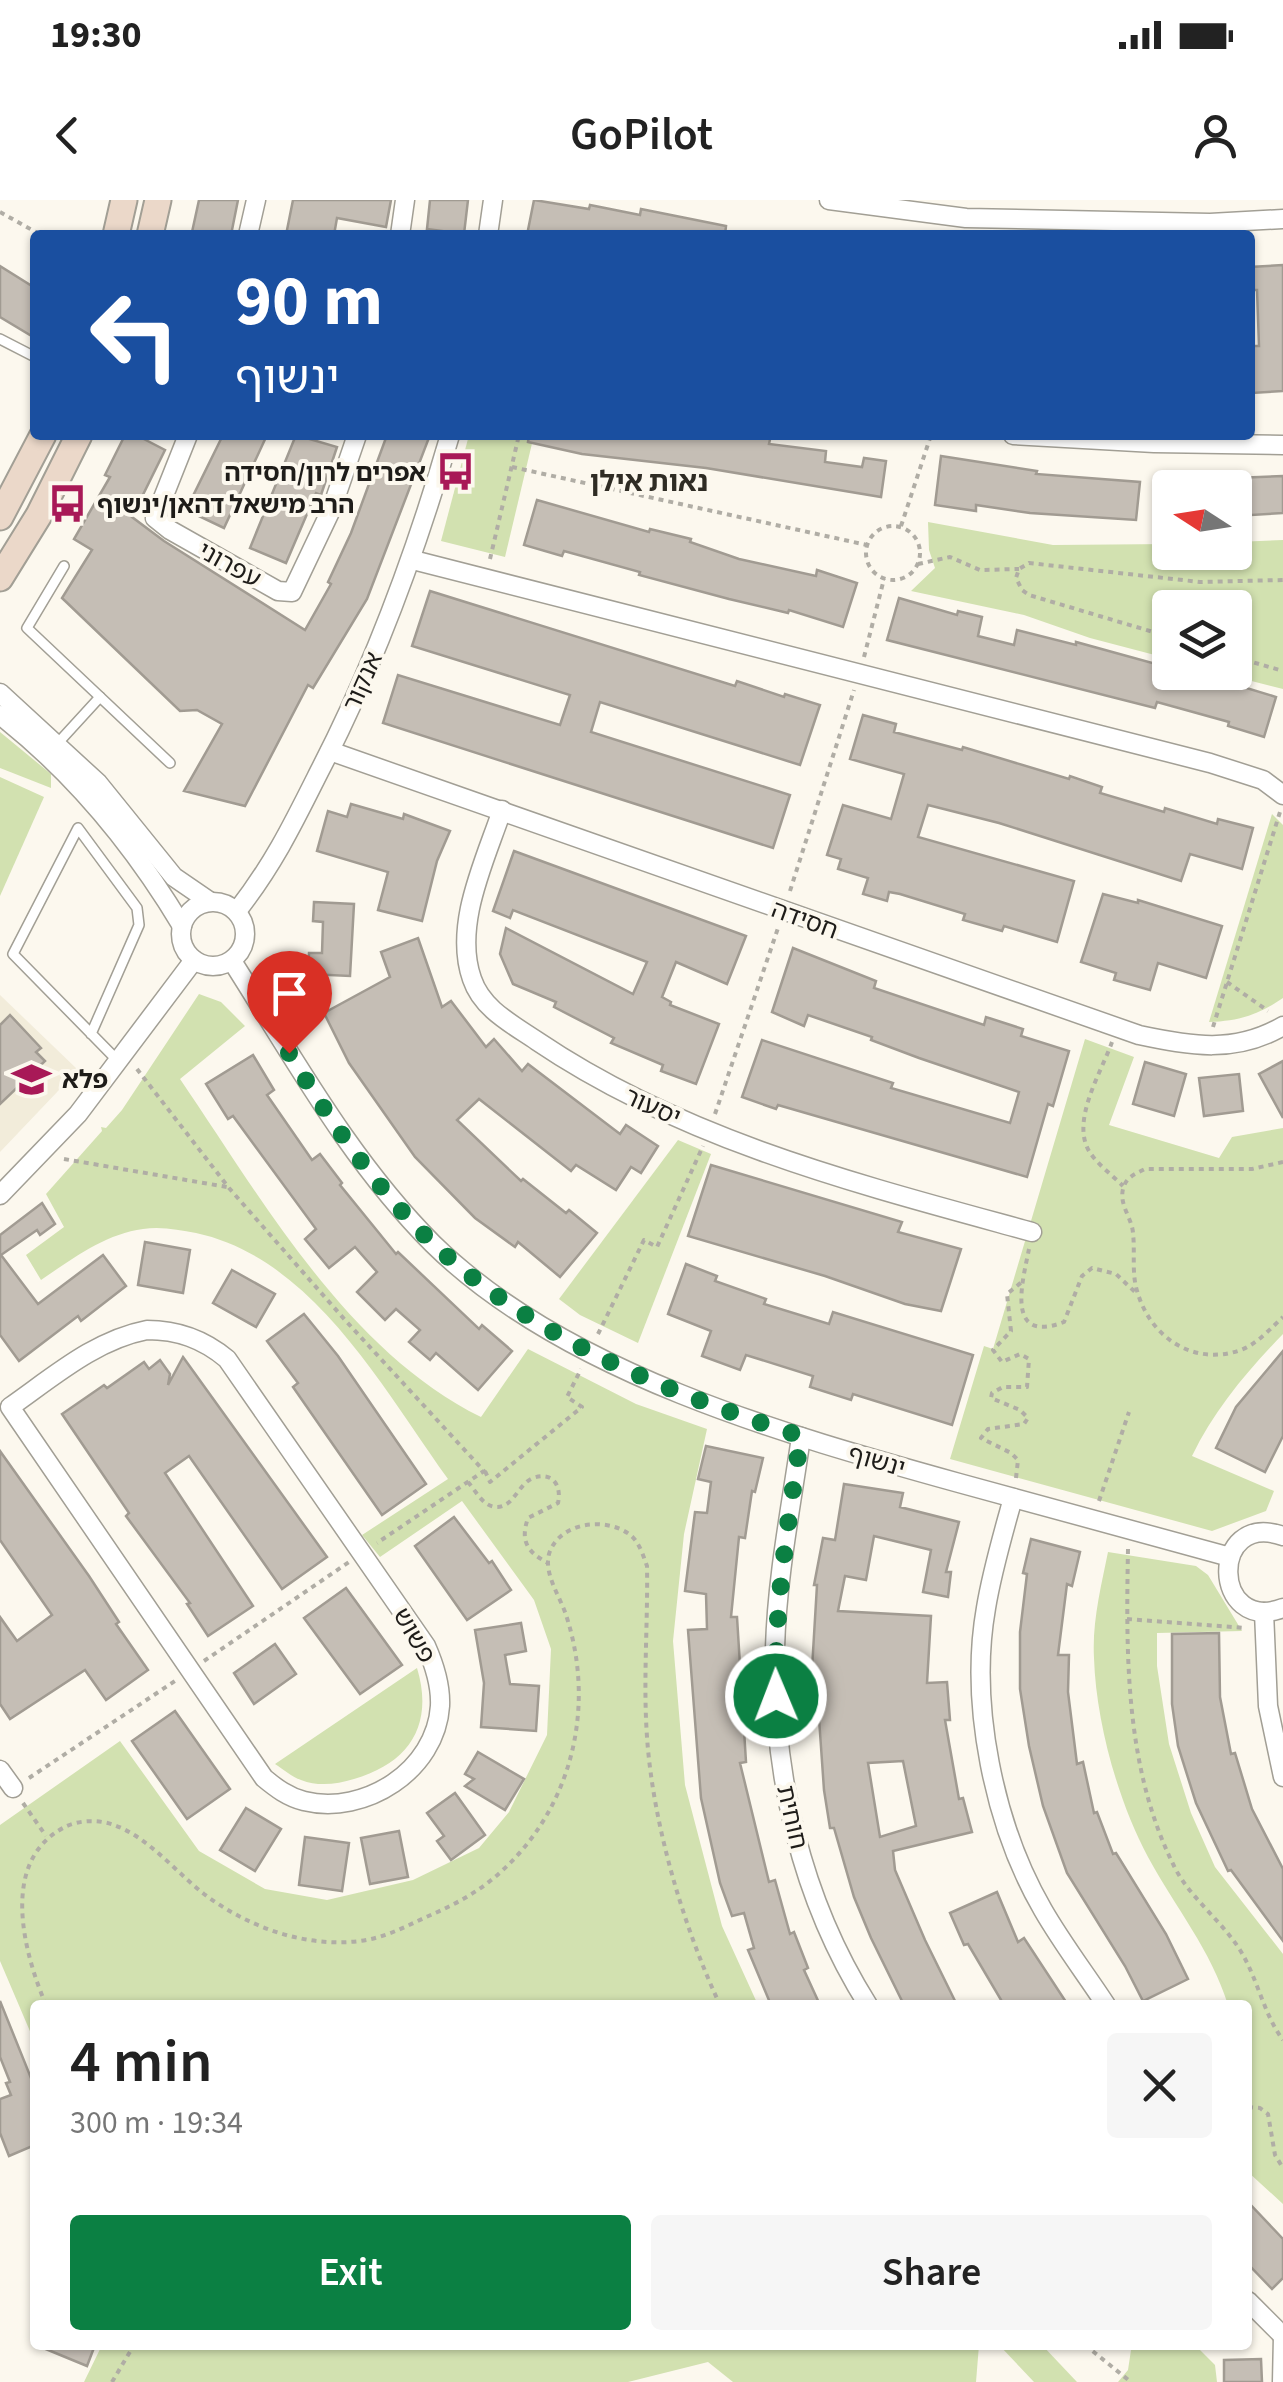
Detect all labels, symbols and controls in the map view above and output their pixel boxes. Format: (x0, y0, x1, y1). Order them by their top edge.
text: 19:30 (50, 8, 142, 62)
text: GoPilot (570, 103, 713, 167)
icon: back (40, 108, 95, 163)
icon: person (1188, 108, 1243, 163)
text: 90 m (235, 252, 383, 352)
icon: left (70, 270, 200, 400)
text: ינשוף (235, 347, 340, 411)
bus stop icon: אפרים לרון/חסידה (435, 451, 477, 493)
place label: אפרים לרון/חסידה (224, 455, 426, 491)
district label: נאות אילן (590, 462, 708, 502)
north arrow (1152, 470, 1252, 570)
map controls (1152, 470, 1252, 690)
bus stop icon: הרב מישאל דהאן/ינשוף (46, 483, 88, 525)
place label: הרב מישאל דהאן/ינשוף (97, 487, 354, 523)
street label: עפרוני (192, 533, 268, 597)
button: layers (1152, 590, 1252, 690)
street label: אנקור (334, 646, 392, 717)
street label: חסידה (766, 891, 843, 949)
pin (247, 951, 332, 1054)
icon: arrive (262, 966, 317, 1021)
school or university icon: פלא (11, 1058, 53, 1100)
place label: פלא (62, 1062, 108, 1098)
street label: יסעור (619, 1079, 687, 1135)
street label: ינשוף (844, 1436, 910, 1486)
street label: פשוש (384, 1601, 444, 1670)
position arrow (724, 1644, 828, 1748)
street label: חוחית (767, 1782, 817, 1853)
text: 4 min (70, 2020, 213, 2105)
button: close (1107, 2033, 1212, 2138)
text: 300 m · 19:34 (70, 2100, 243, 2146)
button: Exit (70, 2215, 631, 2330)
button: Share (651, 2215, 1212, 2330)

